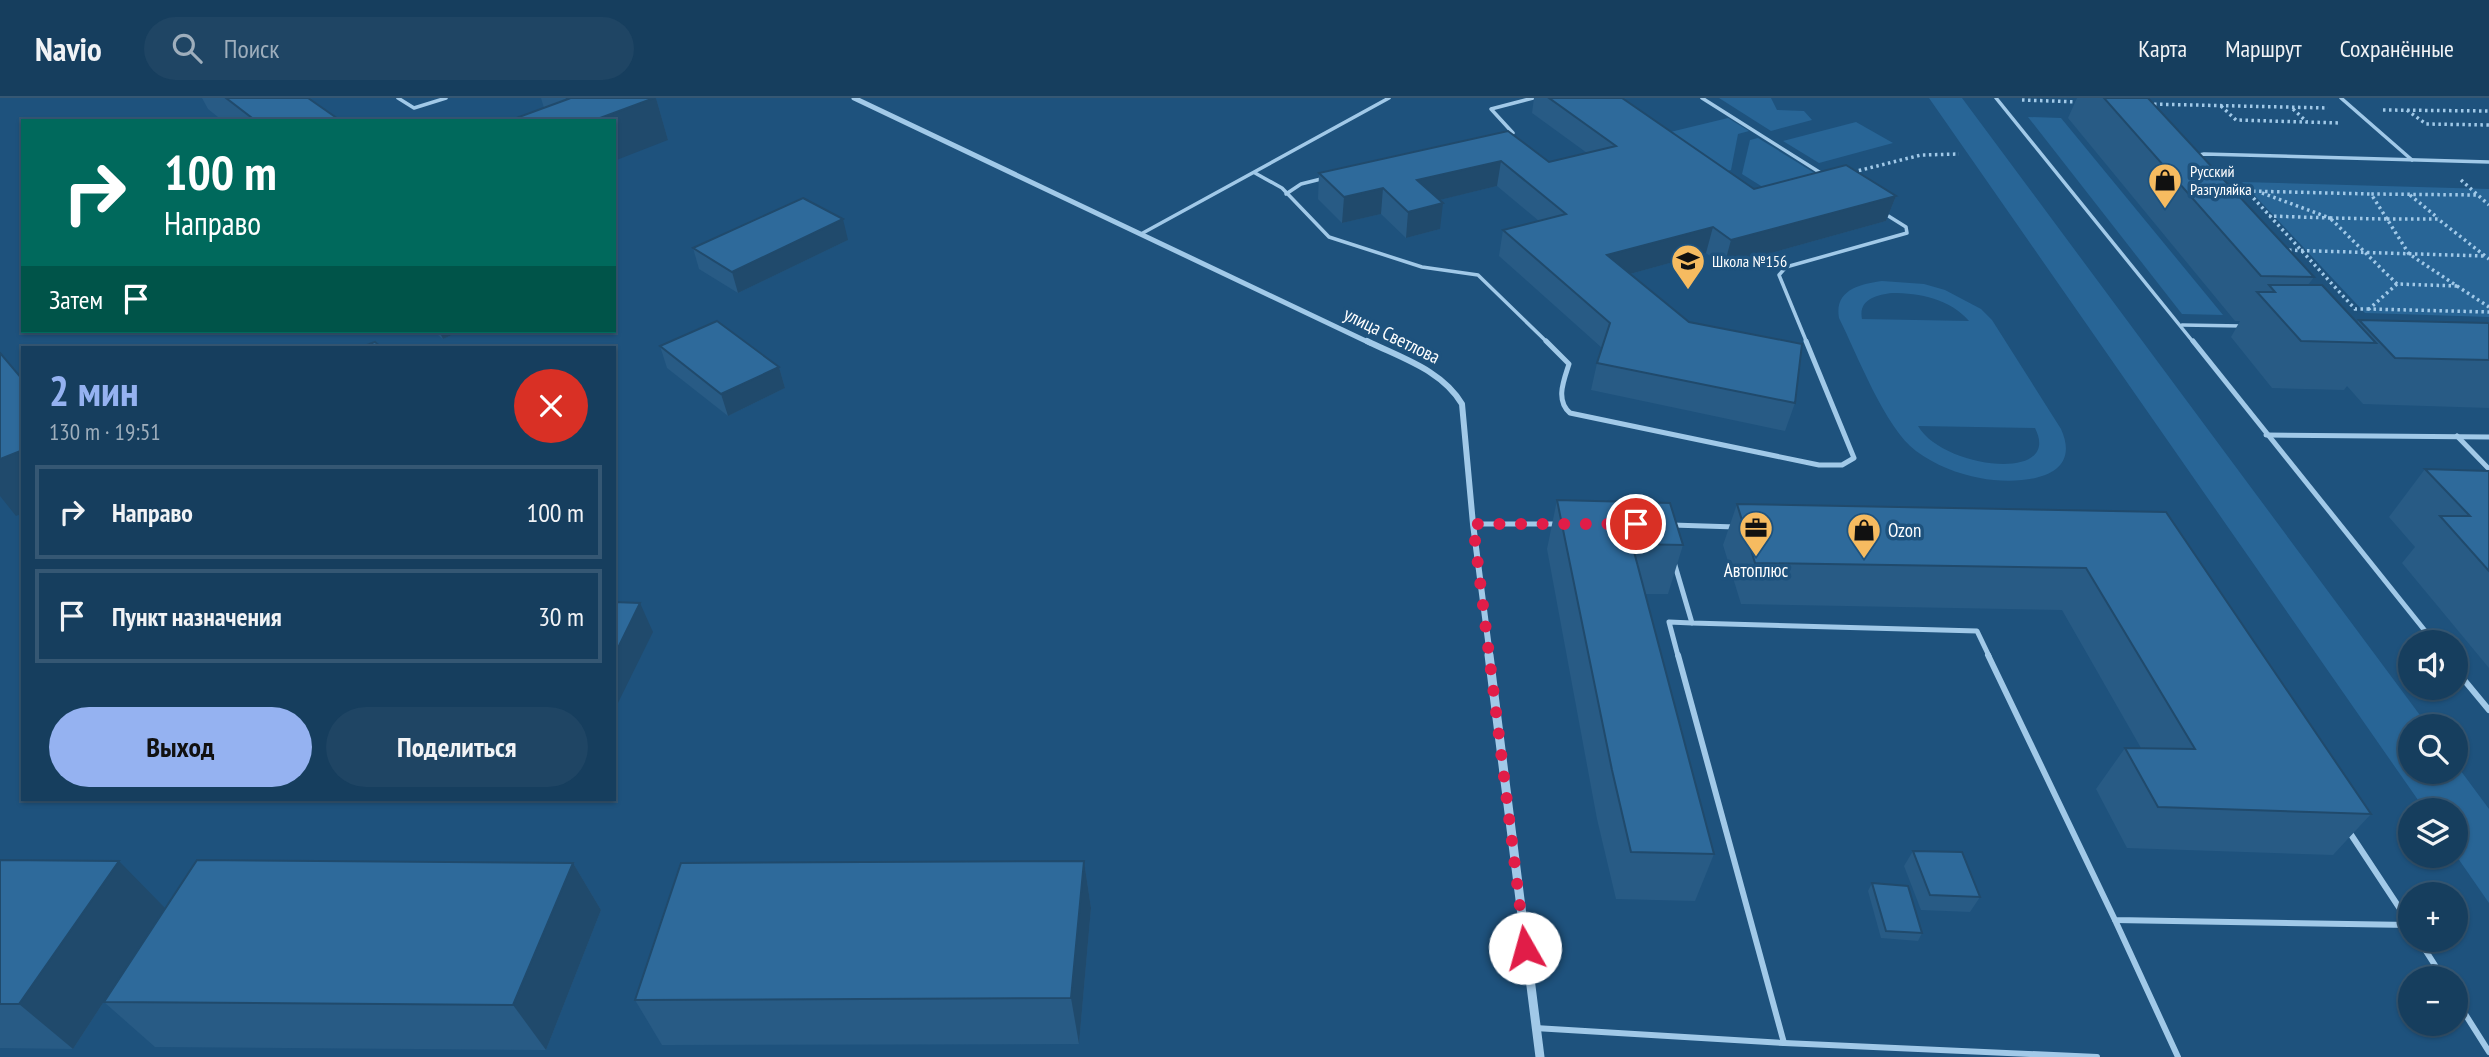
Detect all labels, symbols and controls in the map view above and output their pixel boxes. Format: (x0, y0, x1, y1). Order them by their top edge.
search box (144, 17, 634, 80)
text: Navio (35, 27, 102, 70)
icon: search (168, 29, 206, 67)
text: Поиск (224, 32, 279, 65)
text: Карта (2138, 33, 2187, 64)
text: Маршрут (2225, 33, 2302, 64)
text: Сохранённые (2340, 33, 2454, 64)
text: 100 m (164, 140, 277, 204)
icon: right (49, 147, 140, 238)
shop icon: Русский Разгуляйка (2146, 161, 2184, 210)
place label: Русский Разгуляйка (2190, 161, 2252, 199)
text: Направо (164, 202, 261, 244)
school or university icon: Школа №156 (1669, 242, 1707, 291)
place label: Школа №156 (1712, 251, 1787, 271)
icon: arrive (117, 280, 155, 318)
text: Затем (49, 283, 103, 316)
street label: улица Светлова (1340, 301, 1444, 369)
text: 2 мин (49, 363, 139, 418)
button: close (514, 369, 588, 443)
text: 130 m · 19:51 (49, 417, 161, 446)
icon: right (53, 493, 91, 531)
pin (1606, 494, 1666, 554)
text: Направо (112, 496, 193, 529)
text: 100 m (526, 496, 584, 529)
icon: arrive (1617, 505, 1655, 543)
office icon: Автоплюс (1737, 509, 1775, 558)
shop icon: Ozon (1845, 511, 1883, 560)
place label: Ozon (1888, 518, 1921, 542)
place label: Автоплюс (1724, 558, 1788, 582)
icon: arrive (53, 597, 91, 635)
text: Пункт назначения (112, 600, 282, 633)
text: 30 m (538, 600, 584, 633)
map controls (2398, 630, 2468, 1036)
button: sound (2398, 630, 2468, 700)
button: Выход (49, 707, 312, 787)
button: Поделиться (326, 707, 588, 787)
button: search (2398, 714, 2468, 784)
button: layers (2398, 798, 2468, 868)
button: + (2398, 882, 2468, 952)
position arrow (1488, 911, 1562, 985)
button: − (2398, 966, 2468, 1036)

